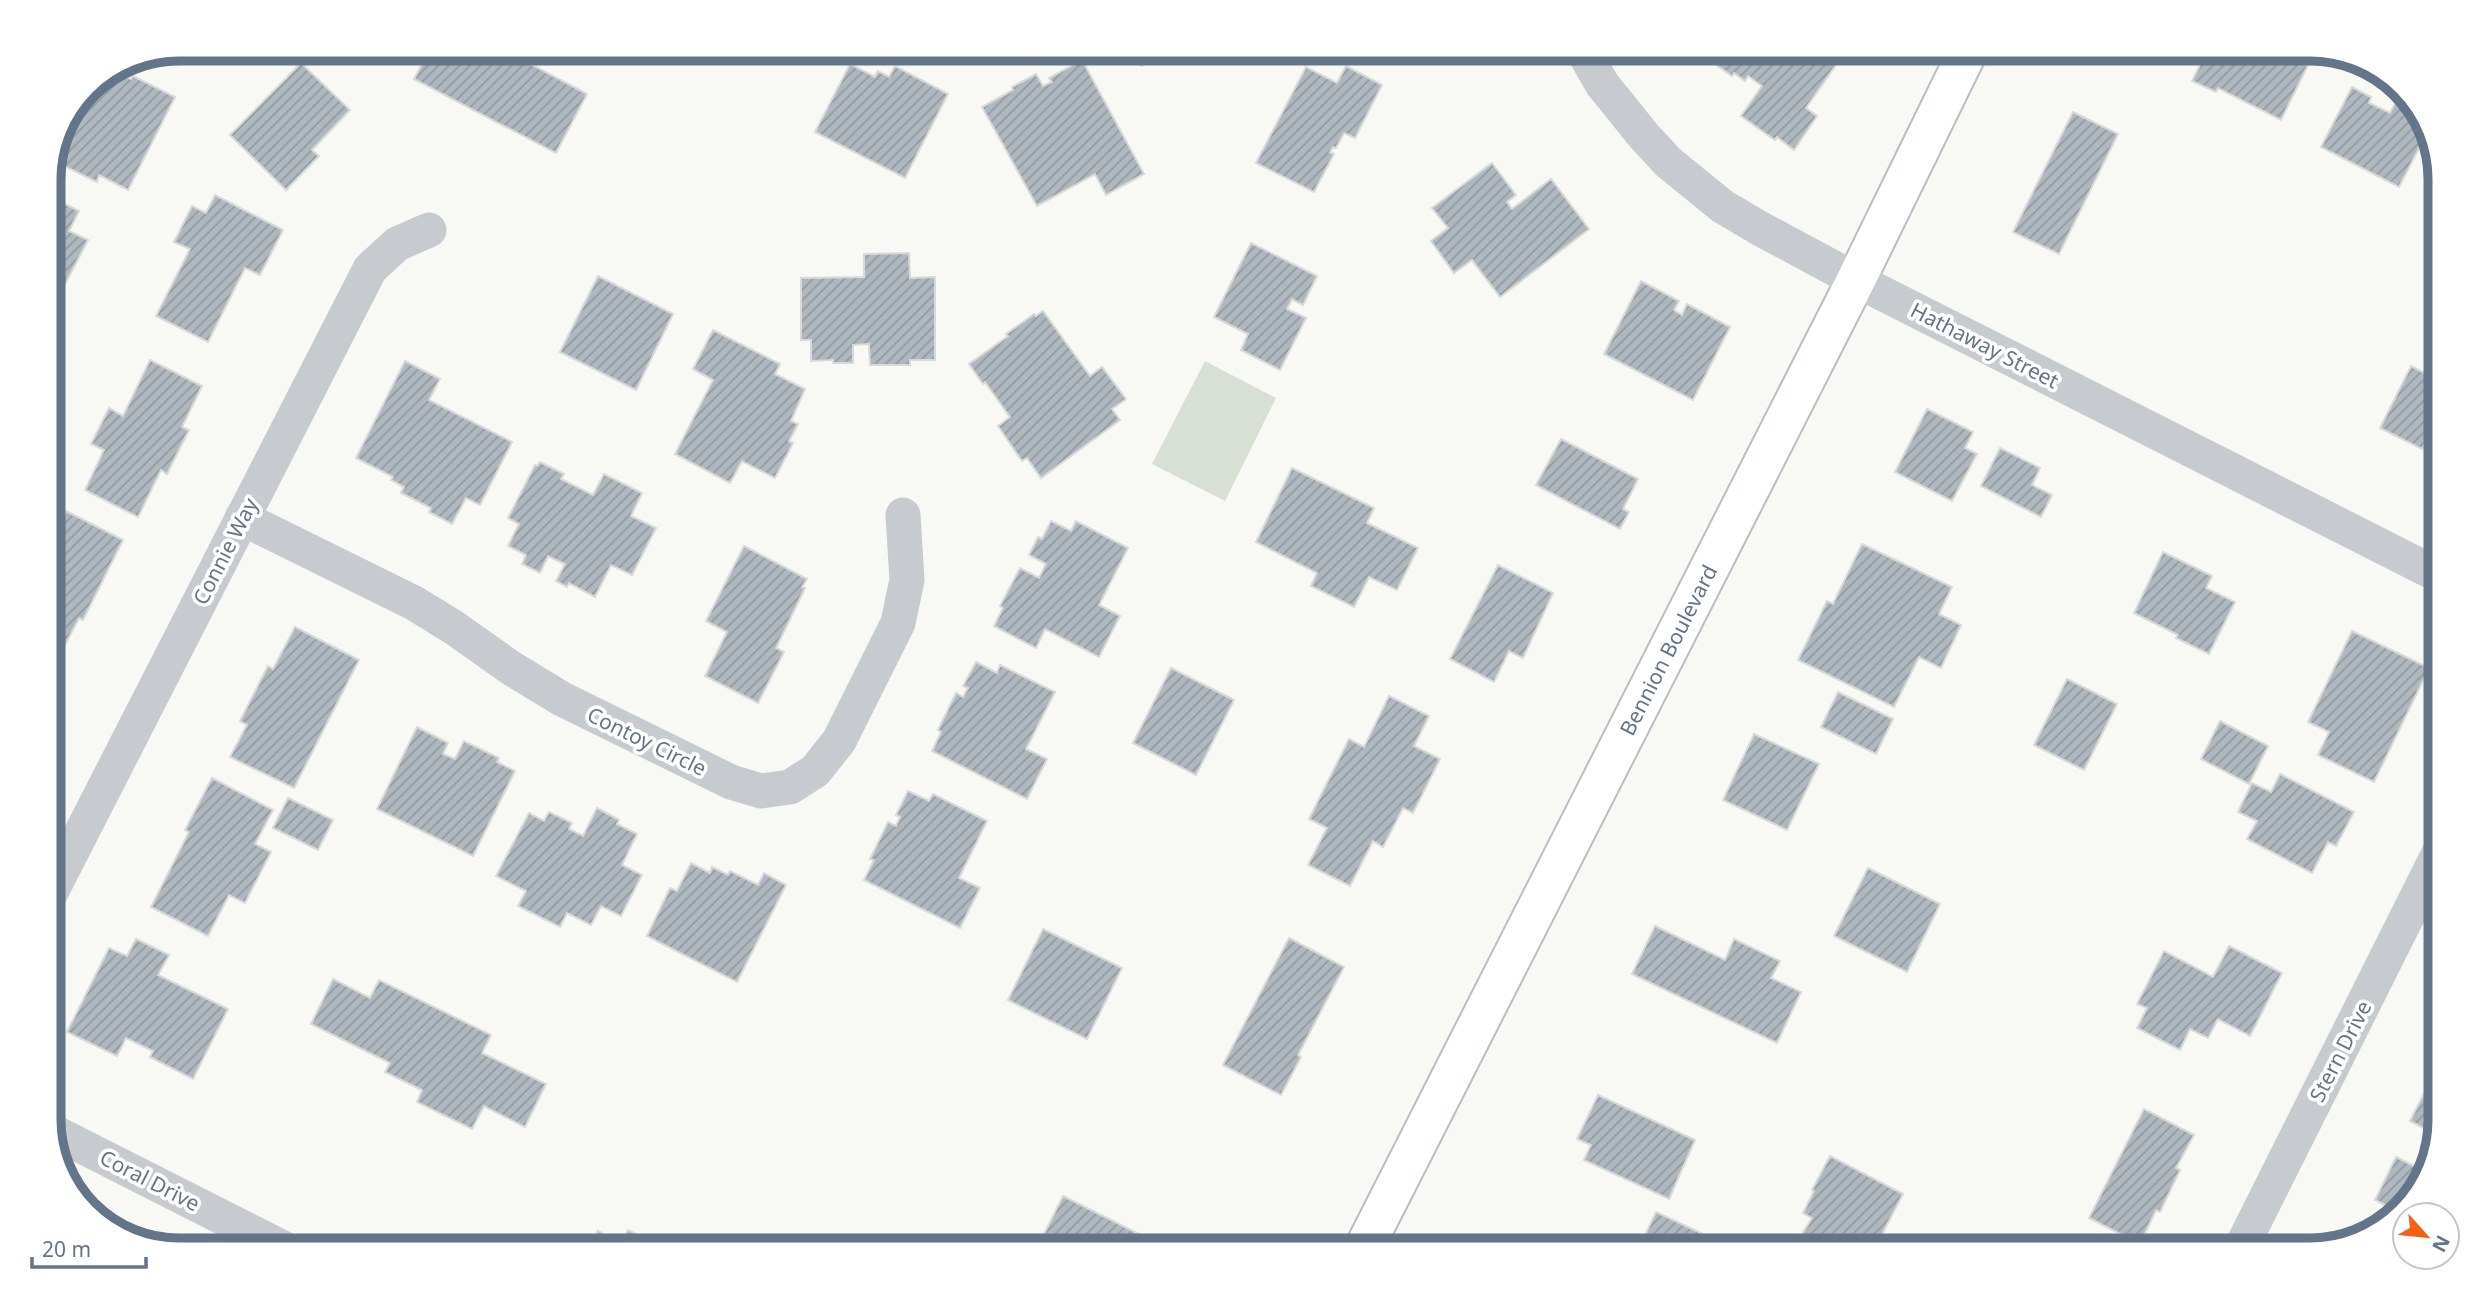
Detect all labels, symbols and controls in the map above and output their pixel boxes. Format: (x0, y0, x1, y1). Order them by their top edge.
street label: Hathaway Street (1906, 296, 2064, 395)
street label: Connie Way (186, 493, 264, 609)
street label: Bennion Boulevard (1613, 560, 1723, 740)
street label: Contoy Circle (583, 700, 711, 782)
street label: Stern Drive (2303, 996, 2377, 1106)
street label: Coral Drive (95, 1143, 205, 1217)
north arrow (2391, 1201, 2461, 1271)
scale bar (32, 1226, 145, 1270)
text: N (2426, 1231, 2456, 1257)
text: 20 m (42, 1235, 91, 1263)

